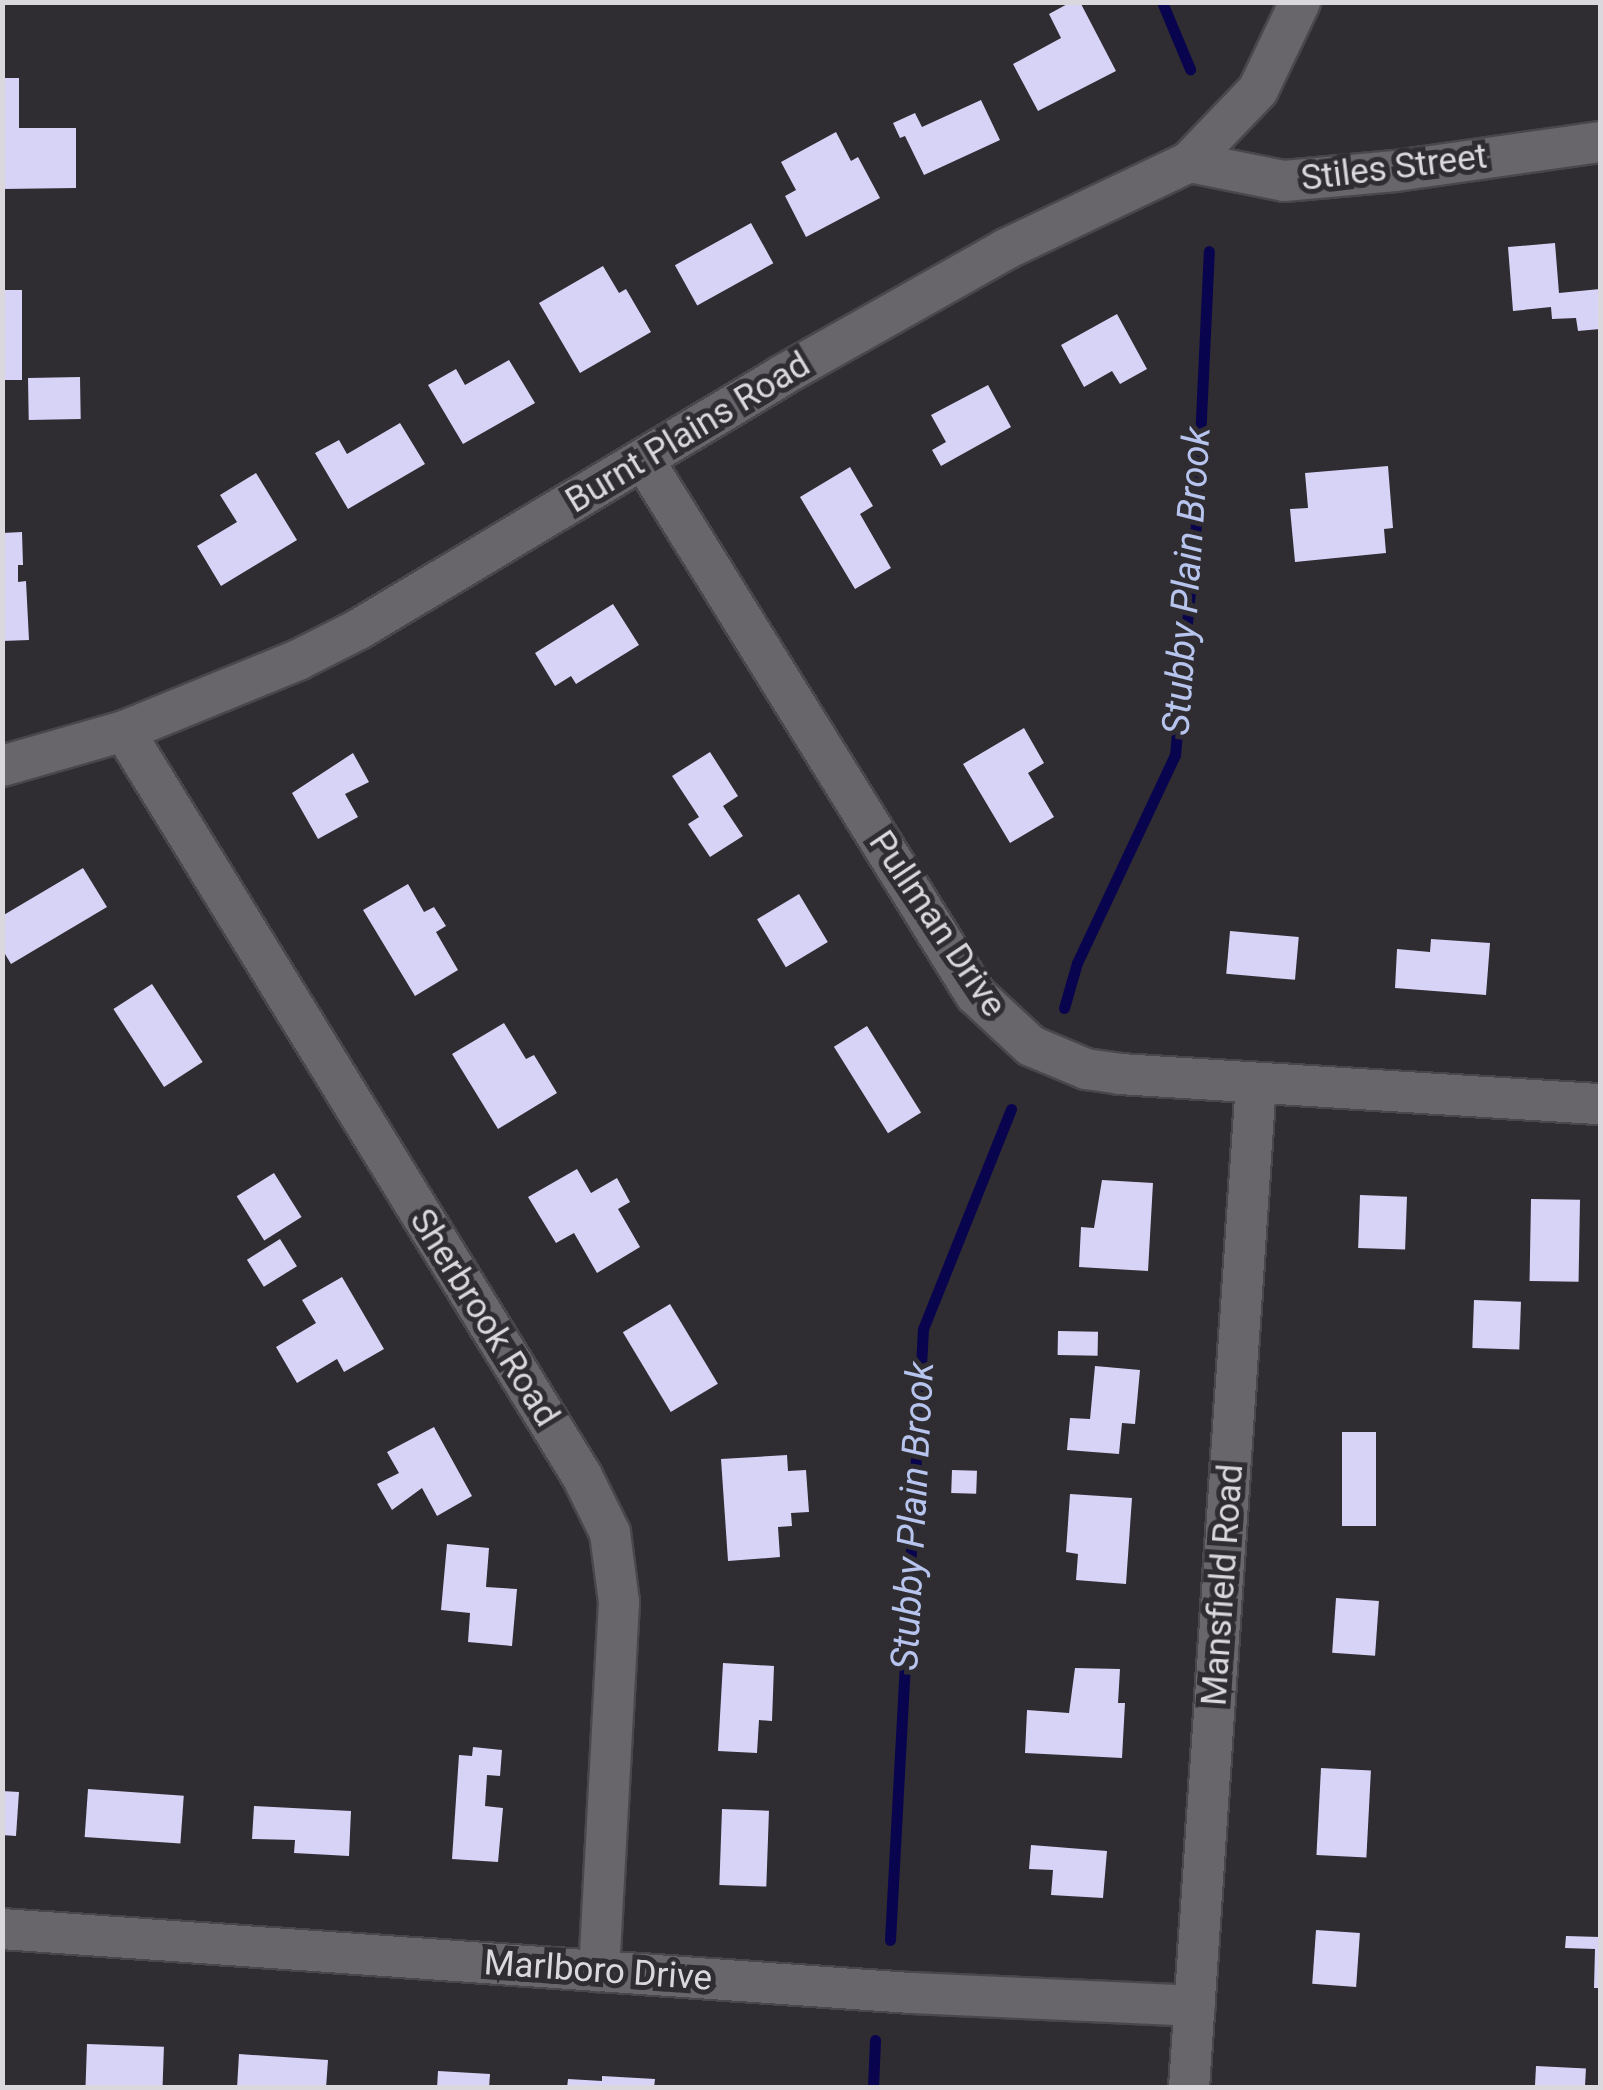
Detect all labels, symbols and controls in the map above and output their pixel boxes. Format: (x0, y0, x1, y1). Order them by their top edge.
street label: Stiles Street (1299, 136, 1489, 200)
street label: Burnt Plains Road (558, 344, 818, 522)
water label: Stubby Plain Brook (1153, 425, 1221, 737)
street label: Pullman Drive (860, 823, 1014, 1025)
street label: Sherbrook Road (400, 1202, 568, 1434)
water label: Stubby Plain Brook (882, 1361, 944, 1671)
street label: Mansfield Road (1194, 1463, 1252, 1707)
street label: Marlboro Drive (483, 1942, 713, 2000)

